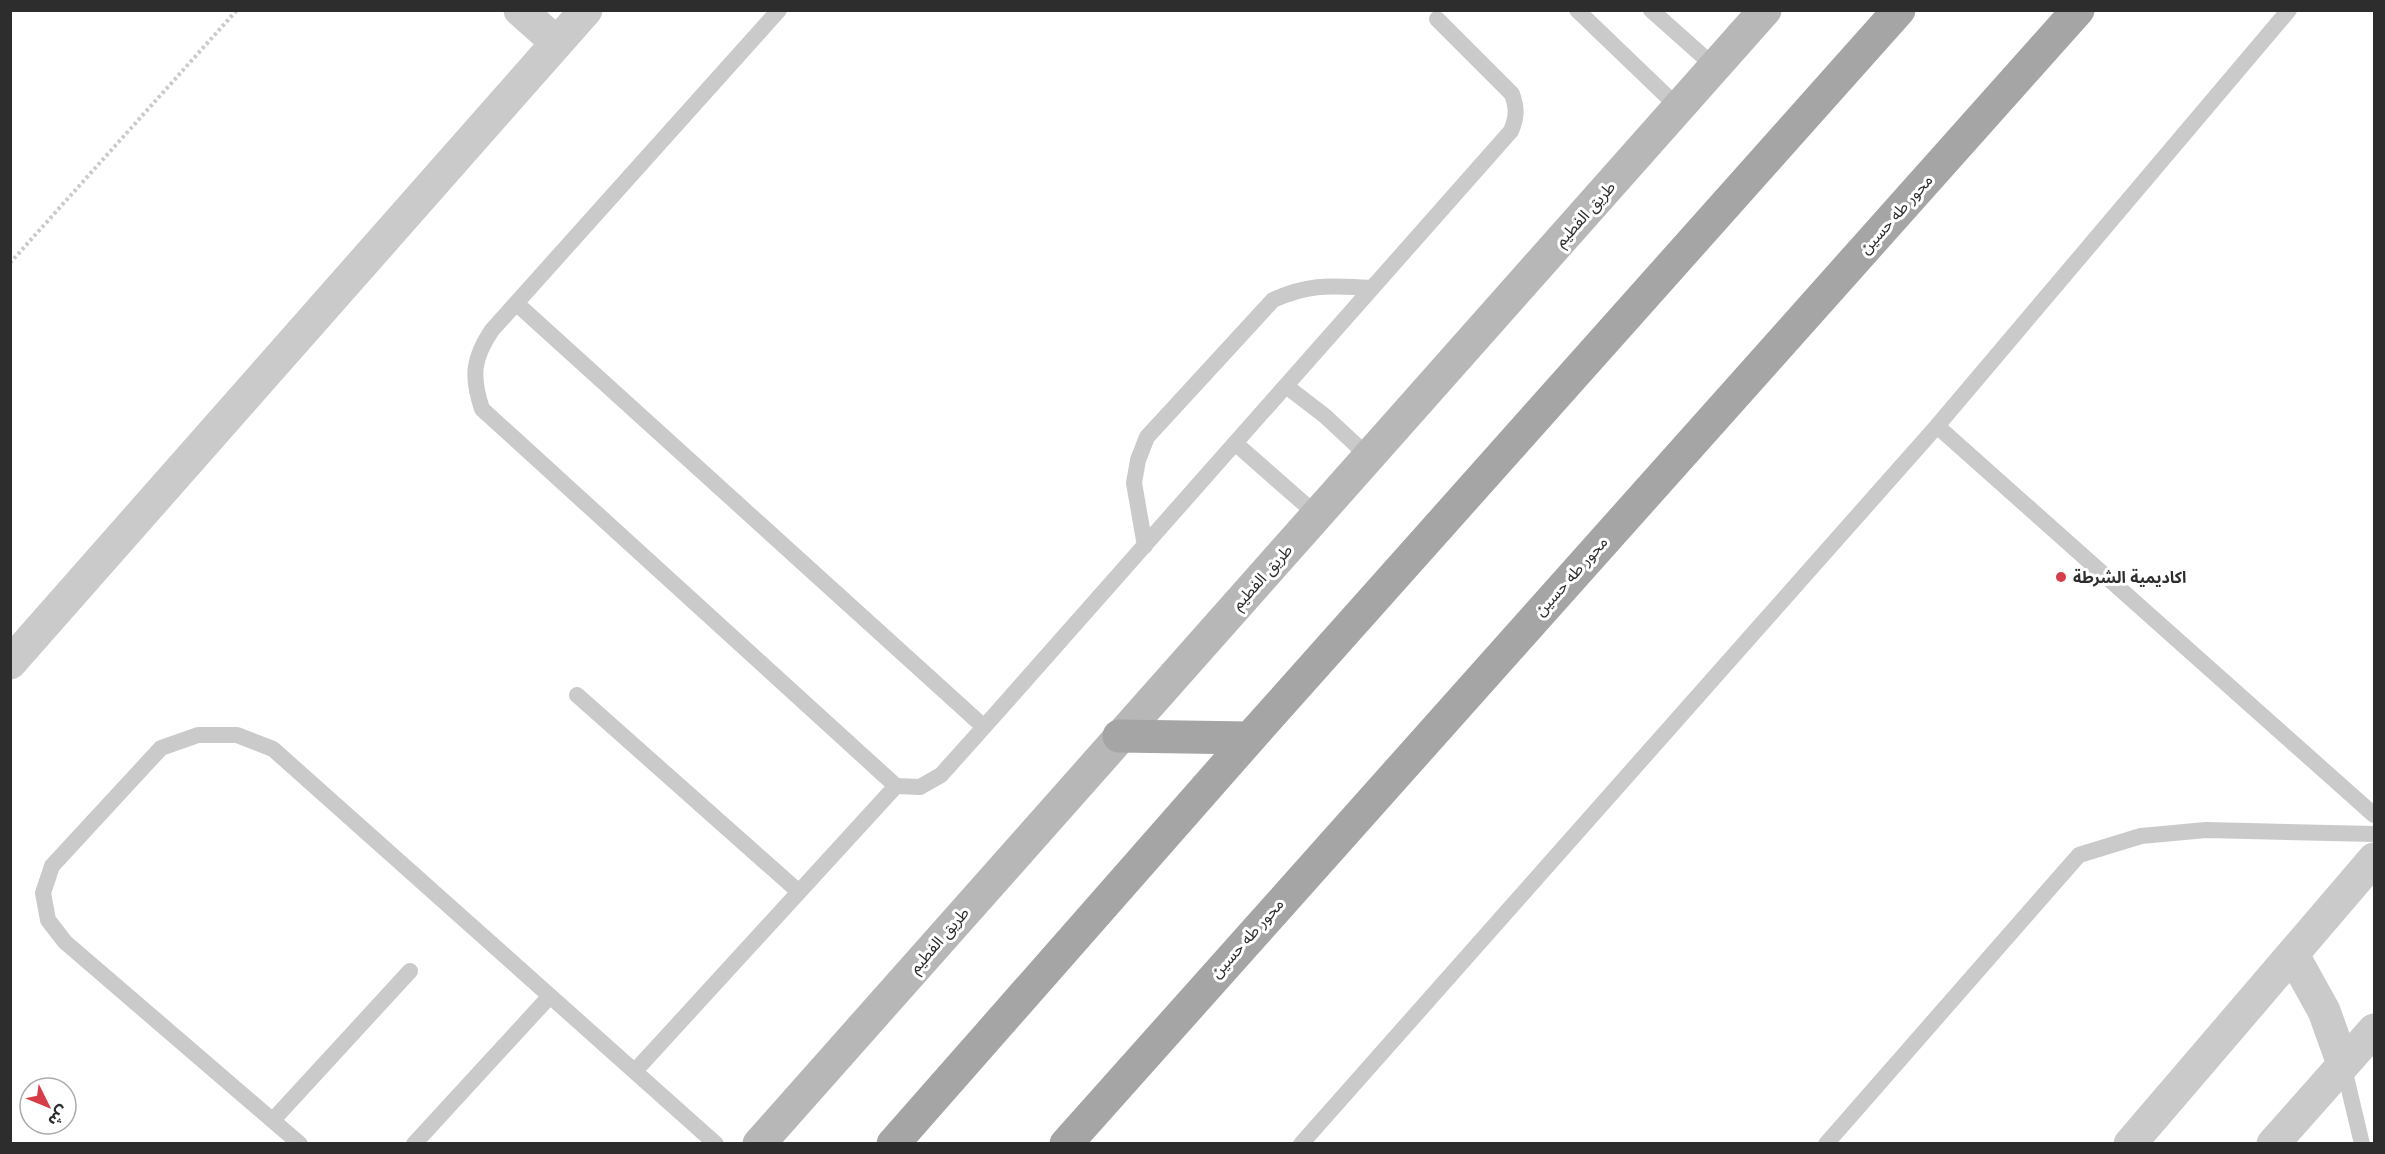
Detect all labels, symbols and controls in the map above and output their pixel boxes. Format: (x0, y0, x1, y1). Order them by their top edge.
street label: محور طه حسين (1856, 171, 1937, 258)
street label: طريق الفطيم (1552, 178, 1622, 252)
street label: محور طه حسين (1531, 533, 1612, 620)
street label: طريق الفطيم (1229, 541, 1299, 615)
place label: اكاديمية الشرطة (2073, 568, 2186, 587)
marker: اكاديمية الشرطة (2054, 570, 2068, 584)
street label: محور طه حسين (1207, 895, 1288, 982)
street label: طريق الفطيم (906, 904, 975, 979)
north arrow (18, 1076, 78, 1136)
text: ش (44, 1101, 72, 1130)

